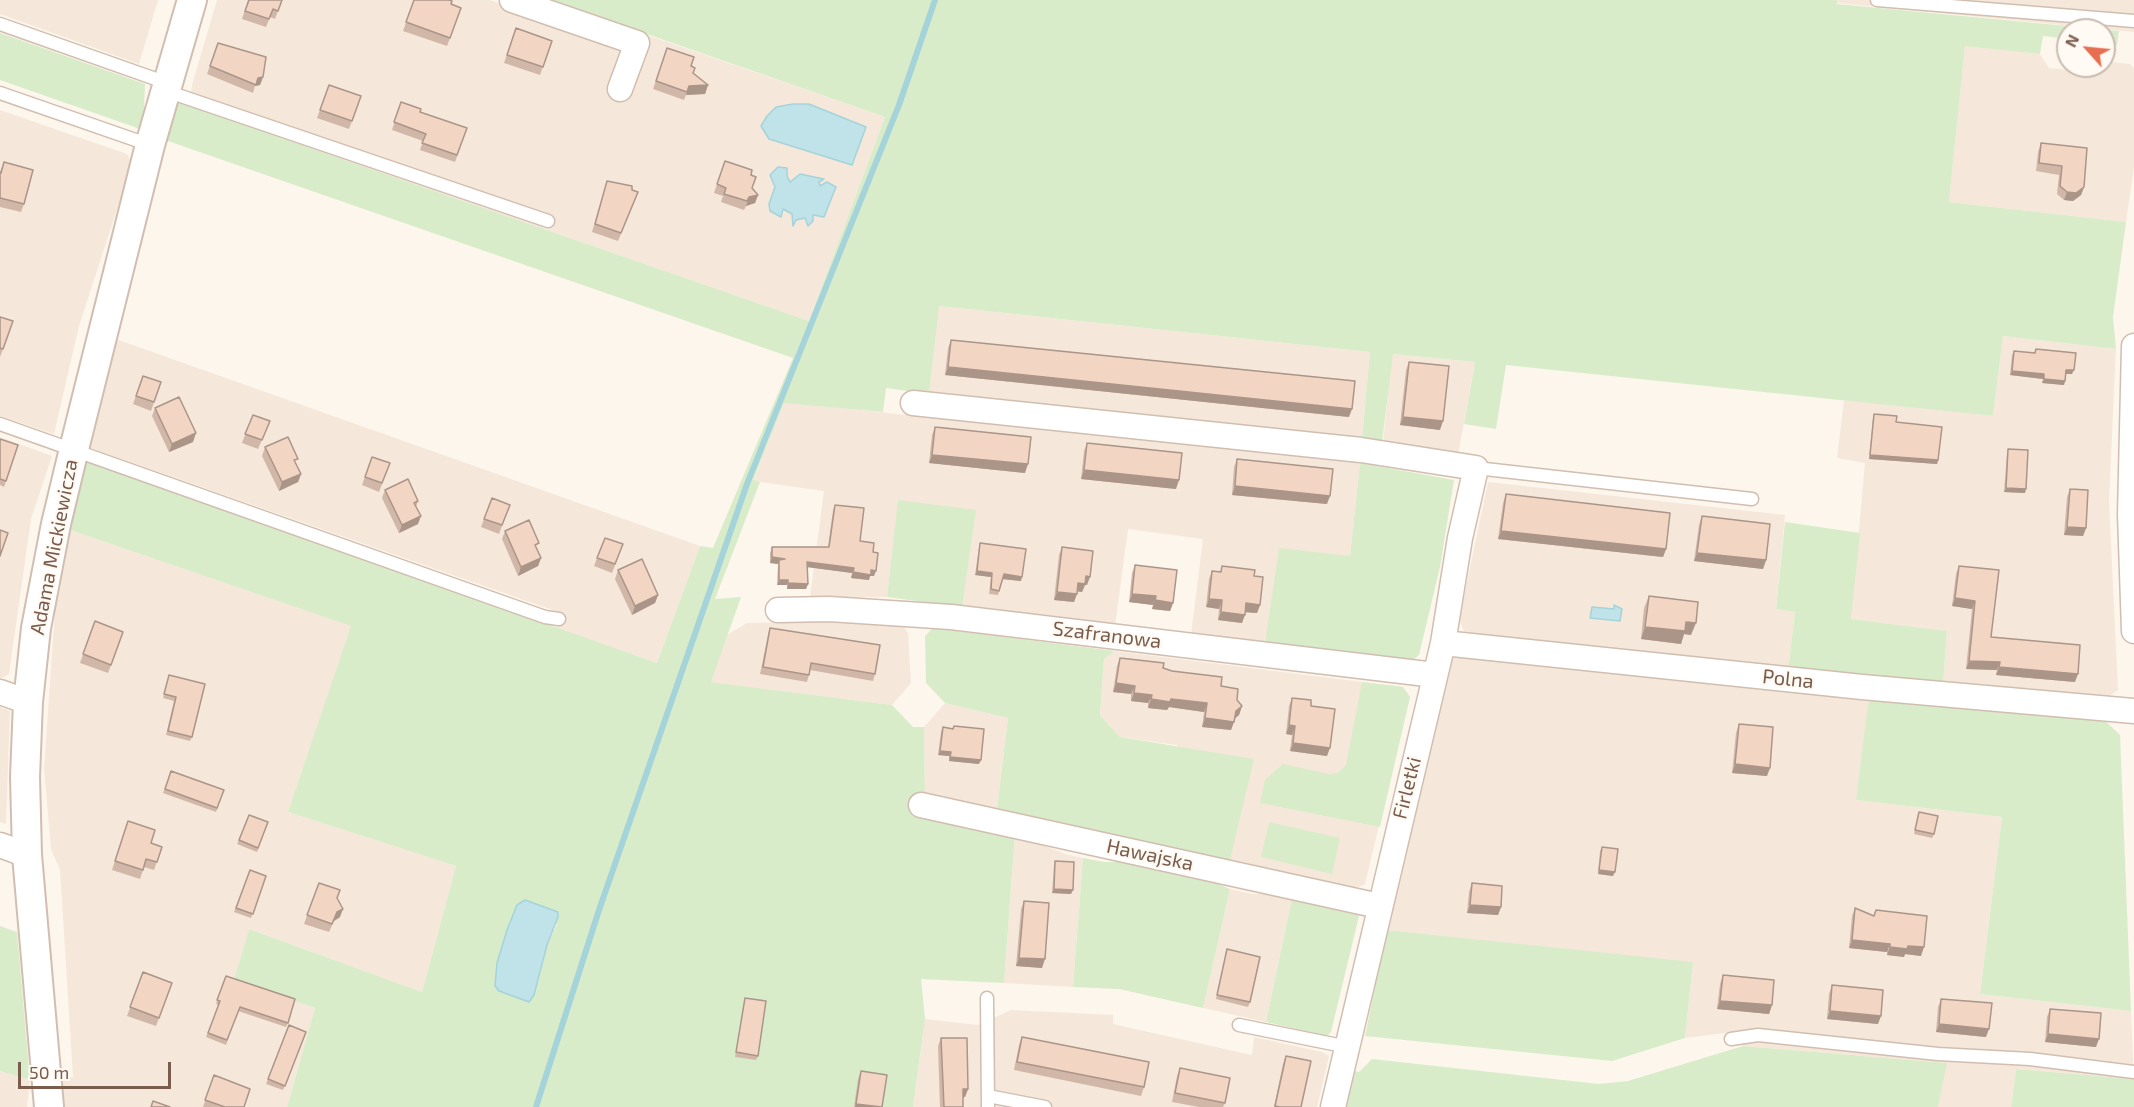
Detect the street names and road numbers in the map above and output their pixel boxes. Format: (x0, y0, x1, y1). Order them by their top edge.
street label: Adama Mickiewicza (25, 457, 83, 637)
street label: Szafranowa (1051, 616, 1163, 654)
street label: Polna (1761, 664, 1815, 694)
street label: Firletki (1388, 754, 1426, 822)
street label: Hawajska (1104, 834, 1196, 876)

